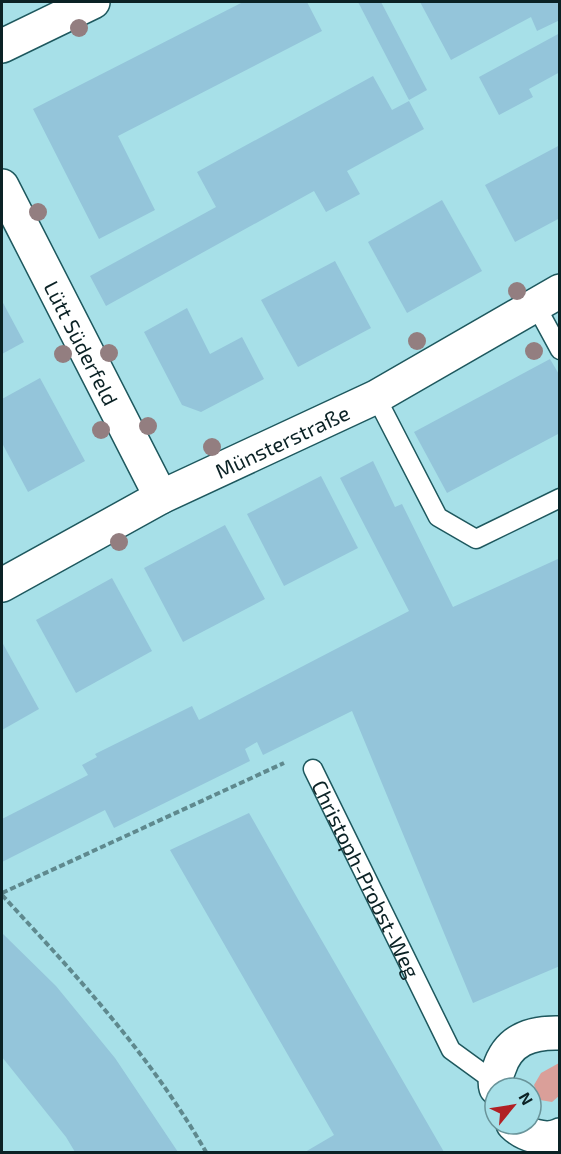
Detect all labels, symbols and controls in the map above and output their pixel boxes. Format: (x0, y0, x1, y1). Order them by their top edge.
street label: Lütt Süderfeld (40, 276, 124, 409)
street label: Münsterstraße (211, 399, 353, 483)
street label: Christoph-Probst-Weg (308, 776, 426, 982)
north arrow (483, 1076, 543, 1136)
text: N (515, 1088, 538, 1108)

